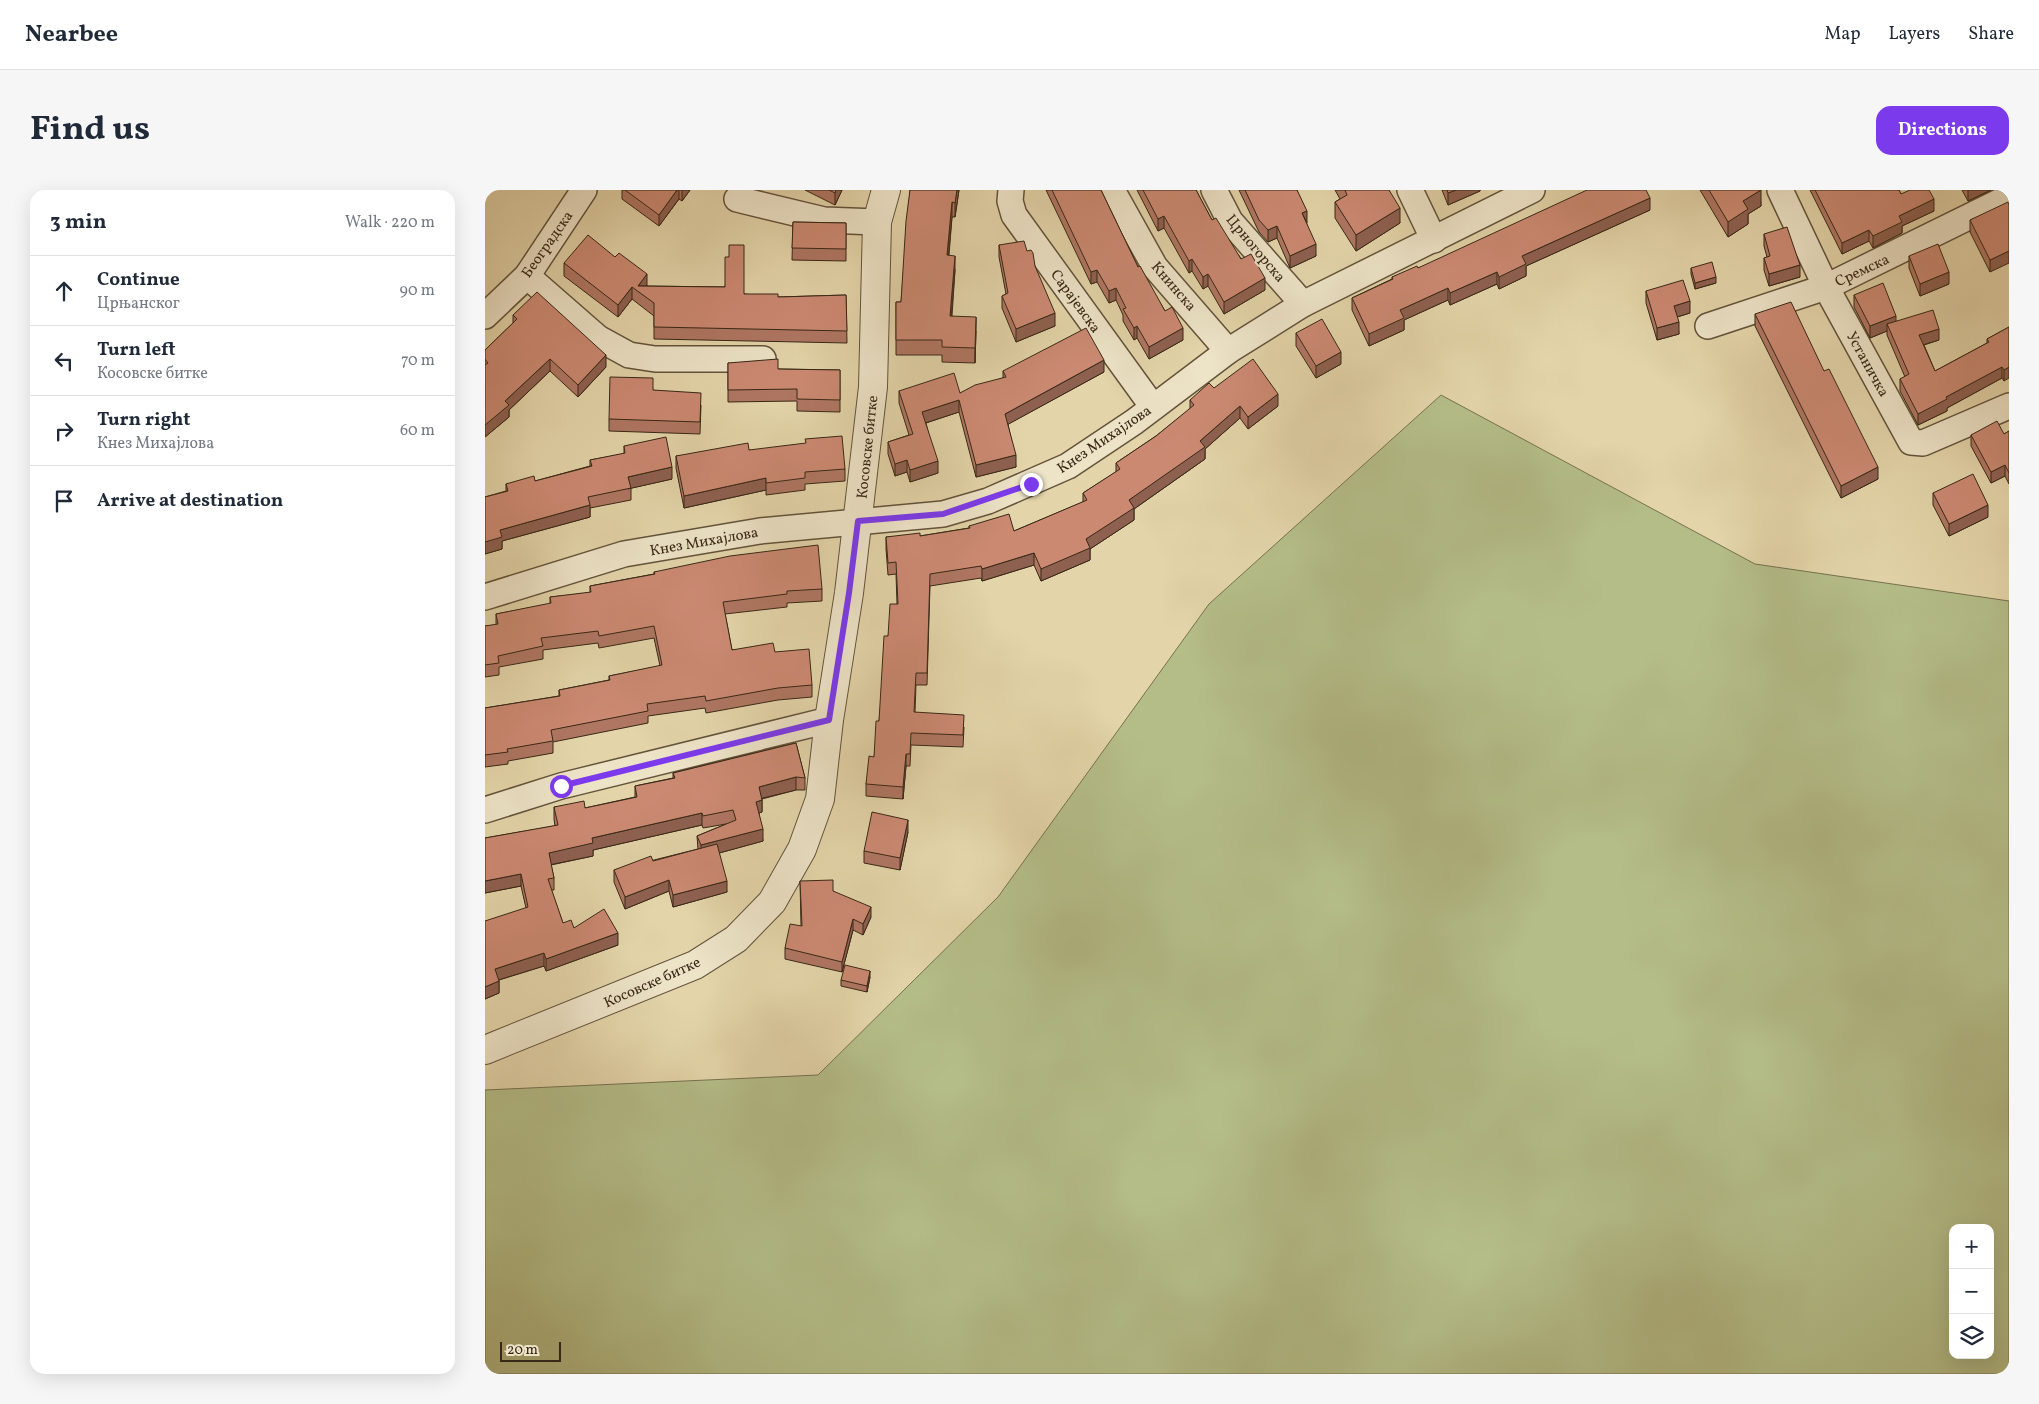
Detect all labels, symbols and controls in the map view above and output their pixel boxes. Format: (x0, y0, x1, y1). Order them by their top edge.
text: Nearbee (25, 18, 118, 52)
text: Map (1824, 22, 1860, 47)
text: Layers (1888, 22, 1940, 47)
text: Share (1968, 22, 2014, 47)
text: Find us (30, 106, 150, 154)
button: Directions (1876, 106, 2009, 155)
street label: Београдска (517, 207, 579, 283)
text: 3 min (50, 208, 106, 237)
street label: Црногорска (1220, 211, 1289, 287)
text: Walk · 220 m (345, 212, 435, 234)
street label: Сремска (1832, 250, 1893, 293)
street label: Книнска (1145, 258, 1200, 316)
street label: Сарајевска (1045, 266, 1105, 338)
text: Continue (97, 267, 180, 293)
icon: ahead (50, 277, 78, 305)
text: 90 m (399, 280, 435, 302)
text: Црњанског (97, 293, 180, 315)
street label: Устаничка (1840, 328, 1893, 401)
text: Turn left (97, 337, 176, 363)
icon: left (50, 347, 78, 375)
text: 70 m (401, 350, 435, 372)
text: Косовске битке (97, 363, 208, 385)
street label: Косовске битке (853, 394, 884, 500)
street label: Кнез Михајлова (1053, 401, 1156, 480)
text: Turn right (97, 407, 190, 433)
icon: right (50, 417, 78, 445)
text: 60 m (400, 420, 435, 442)
text: Кнез Михајлова (97, 433, 214, 455)
route end (1020, 473, 1043, 496)
icon: arrive (50, 487, 78, 515)
text: Arrive at destination (97, 488, 283, 514)
street label: Кнез Михајлова (648, 523, 760, 562)
route start (550, 775, 573, 798)
street label: Косовске битке (601, 953, 704, 1014)
map controls (1949, 1224, 1994, 1359)
button: + (1949, 1224, 1994, 1269)
button: − (1949, 1269, 1994, 1314)
button: layers (1949, 1314, 1994, 1359)
scale bar (500, 1339, 561, 1362)
text: 20 m (507, 1341, 538, 1360)

